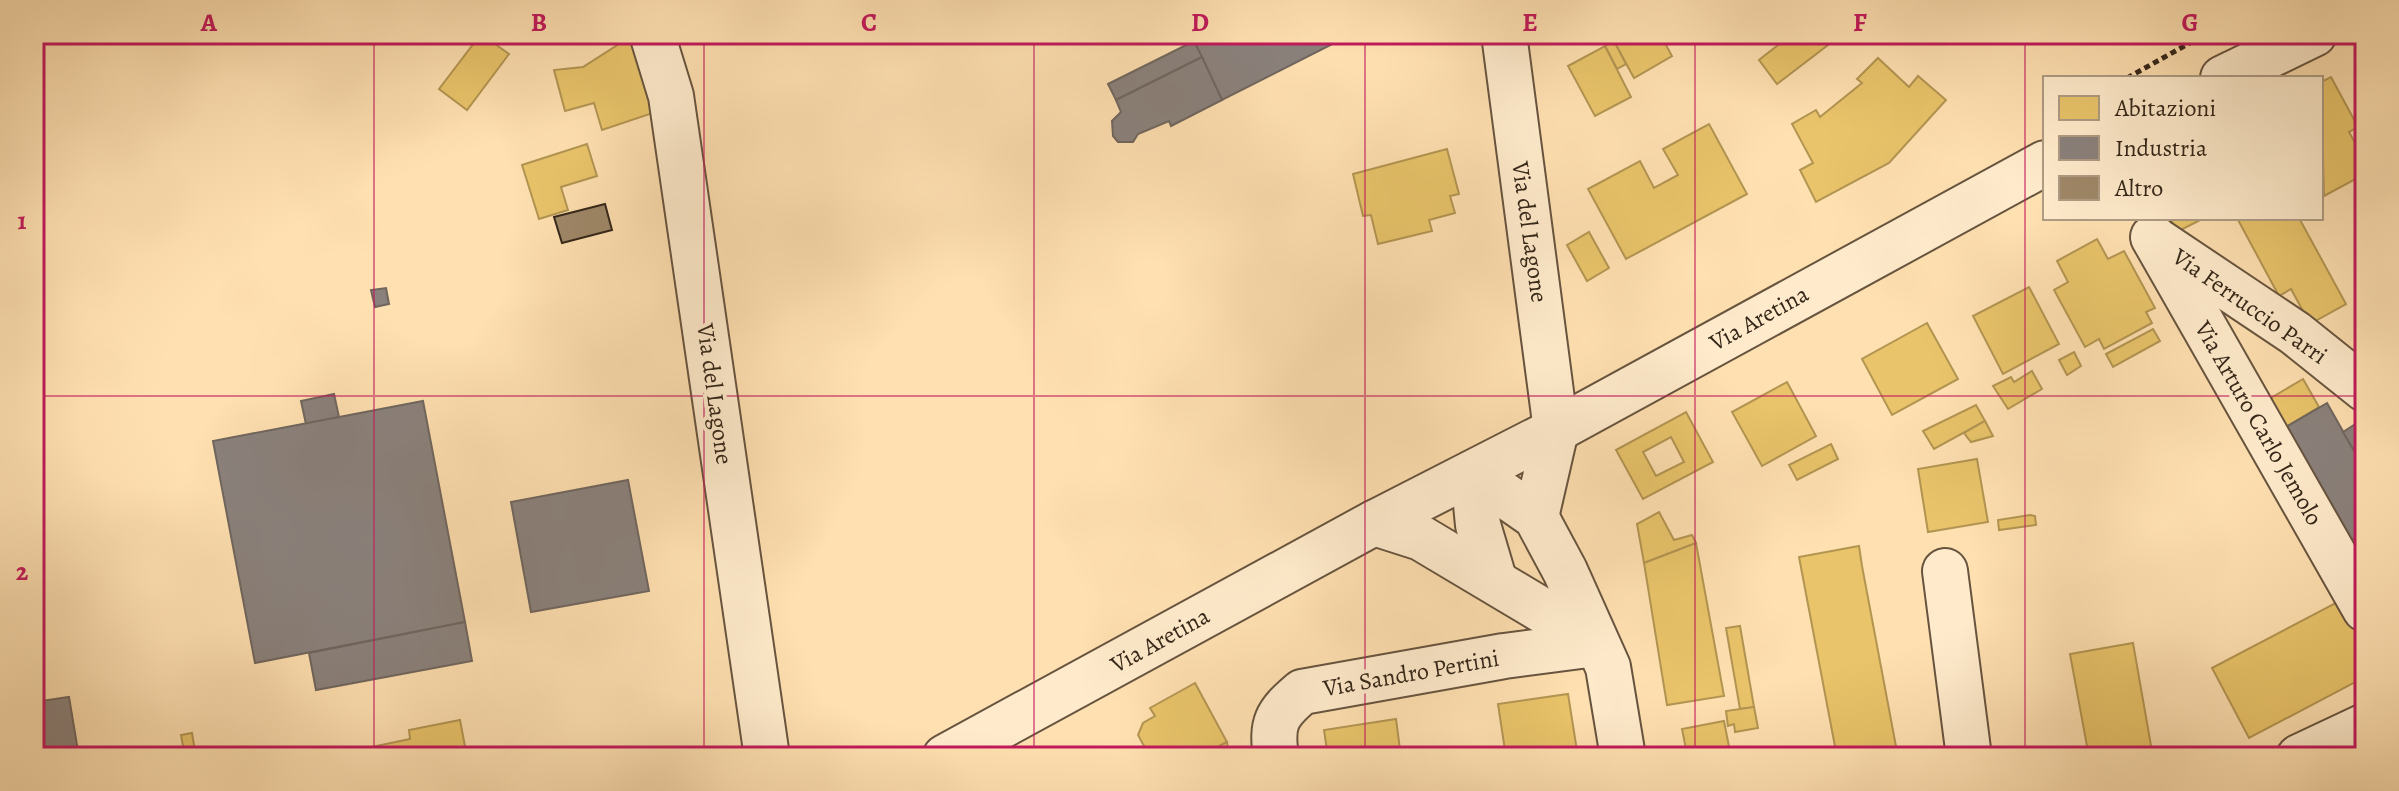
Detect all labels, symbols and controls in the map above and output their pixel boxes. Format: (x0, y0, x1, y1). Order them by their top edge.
text: A (200, 5, 218, 40)
text: B (531, 5, 547, 40)
text: C (861, 5, 877, 40)
text: D (1191, 5, 1209, 40)
text: E (1522, 5, 1538, 40)
text: F (1853, 5, 1867, 40)
text: G (2181, 5, 2199, 40)
legend (2043, 76, 2323, 220)
text: Abitazioni (2114, 92, 2216, 124)
text: Industria (2115, 132, 2208, 164)
street label: Via del Lagone (1504, 159, 1556, 304)
text: Altro (2114, 172, 2163, 204)
text: 1 (17, 203, 27, 238)
street label: Via Ferruccio Parri (2165, 240, 2334, 371)
street label: Via Aretina (1703, 277, 1815, 359)
street label: Via Arturo Carlo Jemolo (2187, 314, 2331, 531)
street label: Via del Lagone (689, 321, 741, 466)
text: 2 (16, 554, 29, 589)
street label: Via Aretina (1104, 599, 1216, 681)
street label: Via Sandro Pertini (1319, 642, 1502, 704)

